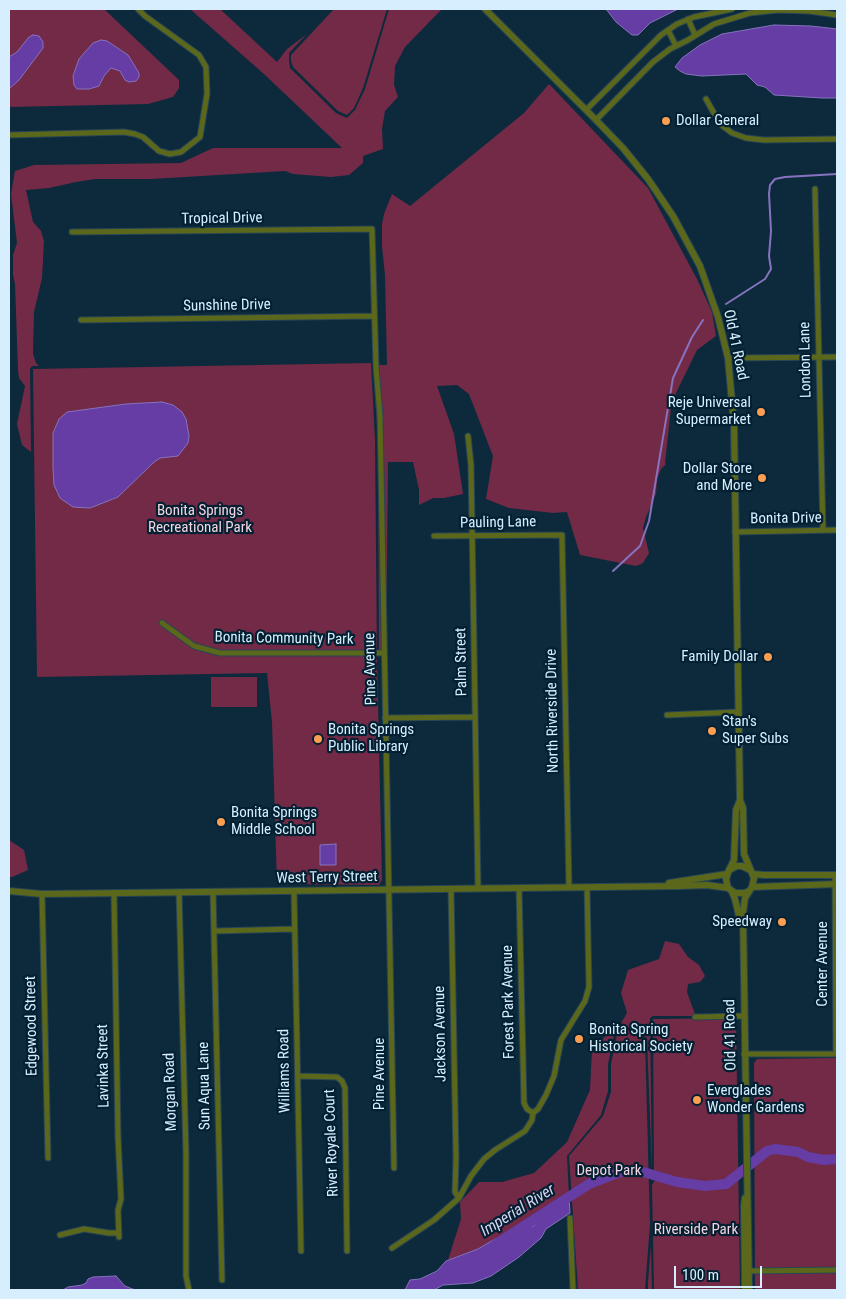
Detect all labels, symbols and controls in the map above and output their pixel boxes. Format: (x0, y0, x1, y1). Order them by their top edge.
place label: Dollar General (676, 112, 759, 130)
marker: Dollar General (660, 115, 672, 127)
street label: Tropical Drive (181, 209, 263, 229)
street label: Sunshine Drive (183, 296, 271, 316)
street label: Old 41 Road (719, 308, 751, 382)
street label: London Lane (796, 322, 816, 398)
place label: Reje Universal Supermarket (668, 394, 751, 429)
marker: Reje Universal Supermarket (755, 406, 767, 418)
place label: Dollar Store and More (683, 460, 752, 495)
marker: Dollar Store and More (756, 472, 768, 484)
park label: Bonita Springs Recreational Park (148, 502, 252, 537)
street label: Bonita Drive (750, 509, 822, 529)
street label: Pauling Lane (460, 513, 536, 533)
street label: Palm Street (452, 627, 472, 697)
street label: Bonita Community Park (214, 629, 354, 649)
street label: Pine Avenue (361, 633, 381, 705)
place label: Family Dollar (681, 648, 758, 666)
street label: North Riverside Drive (543, 649, 563, 773)
marker: Family Dollar (762, 651, 774, 663)
place label: Stan's Super Subs (722, 713, 789, 748)
place label: Bonita Springs Public Library (328, 721, 414, 756)
marker: Stan's Super Subs (706, 725, 718, 737)
marker: Bonita Springs Public Library (312, 733, 324, 745)
place label: Bonita Springs Middle School (231, 804, 317, 839)
marker: Bonita Springs Middle School (215, 816, 227, 828)
street label: West Terry Street (276, 868, 378, 888)
place label: Speedway (712, 913, 772, 931)
marker: Speedway (776, 916, 788, 928)
street label: Center Avenue (814, 921, 832, 1007)
street label: Forest Park Avenue (499, 945, 519, 1059)
street label: Edgewood Street (22, 976, 42, 1076)
street label: Jackson Avenue (431, 986, 451, 1082)
street label: Old 41 Road (721, 999, 741, 1071)
place label: Bonita Spring Historical Society (589, 1021, 693, 1056)
street label: Lavinka Street (94, 1024, 114, 1108)
street label: Williams Road (275, 1029, 295, 1113)
marker: Bonita Spring Historical Society (573, 1033, 585, 1045)
street label: Pine Avenue (371, 1038, 389, 1110)
street label: Sun Aqua Lane (195, 1042, 215, 1130)
street label: Morgan Road (161, 1052, 181, 1132)
place label: Everglades Wonder Gardens (707, 1082, 805, 1117)
street label: River Royale Court (321, 1089, 343, 1197)
marker: Everglades Wonder Gardens (691, 1094, 703, 1106)
park label: Depot Park (576, 1162, 642, 1180)
water label: Imperial River (477, 1181, 559, 1241)
park label: Riverside Park (654, 1221, 738, 1239)
scale bar (676, 1256, 764, 1288)
text: 100 m (682, 1266, 719, 1284)

